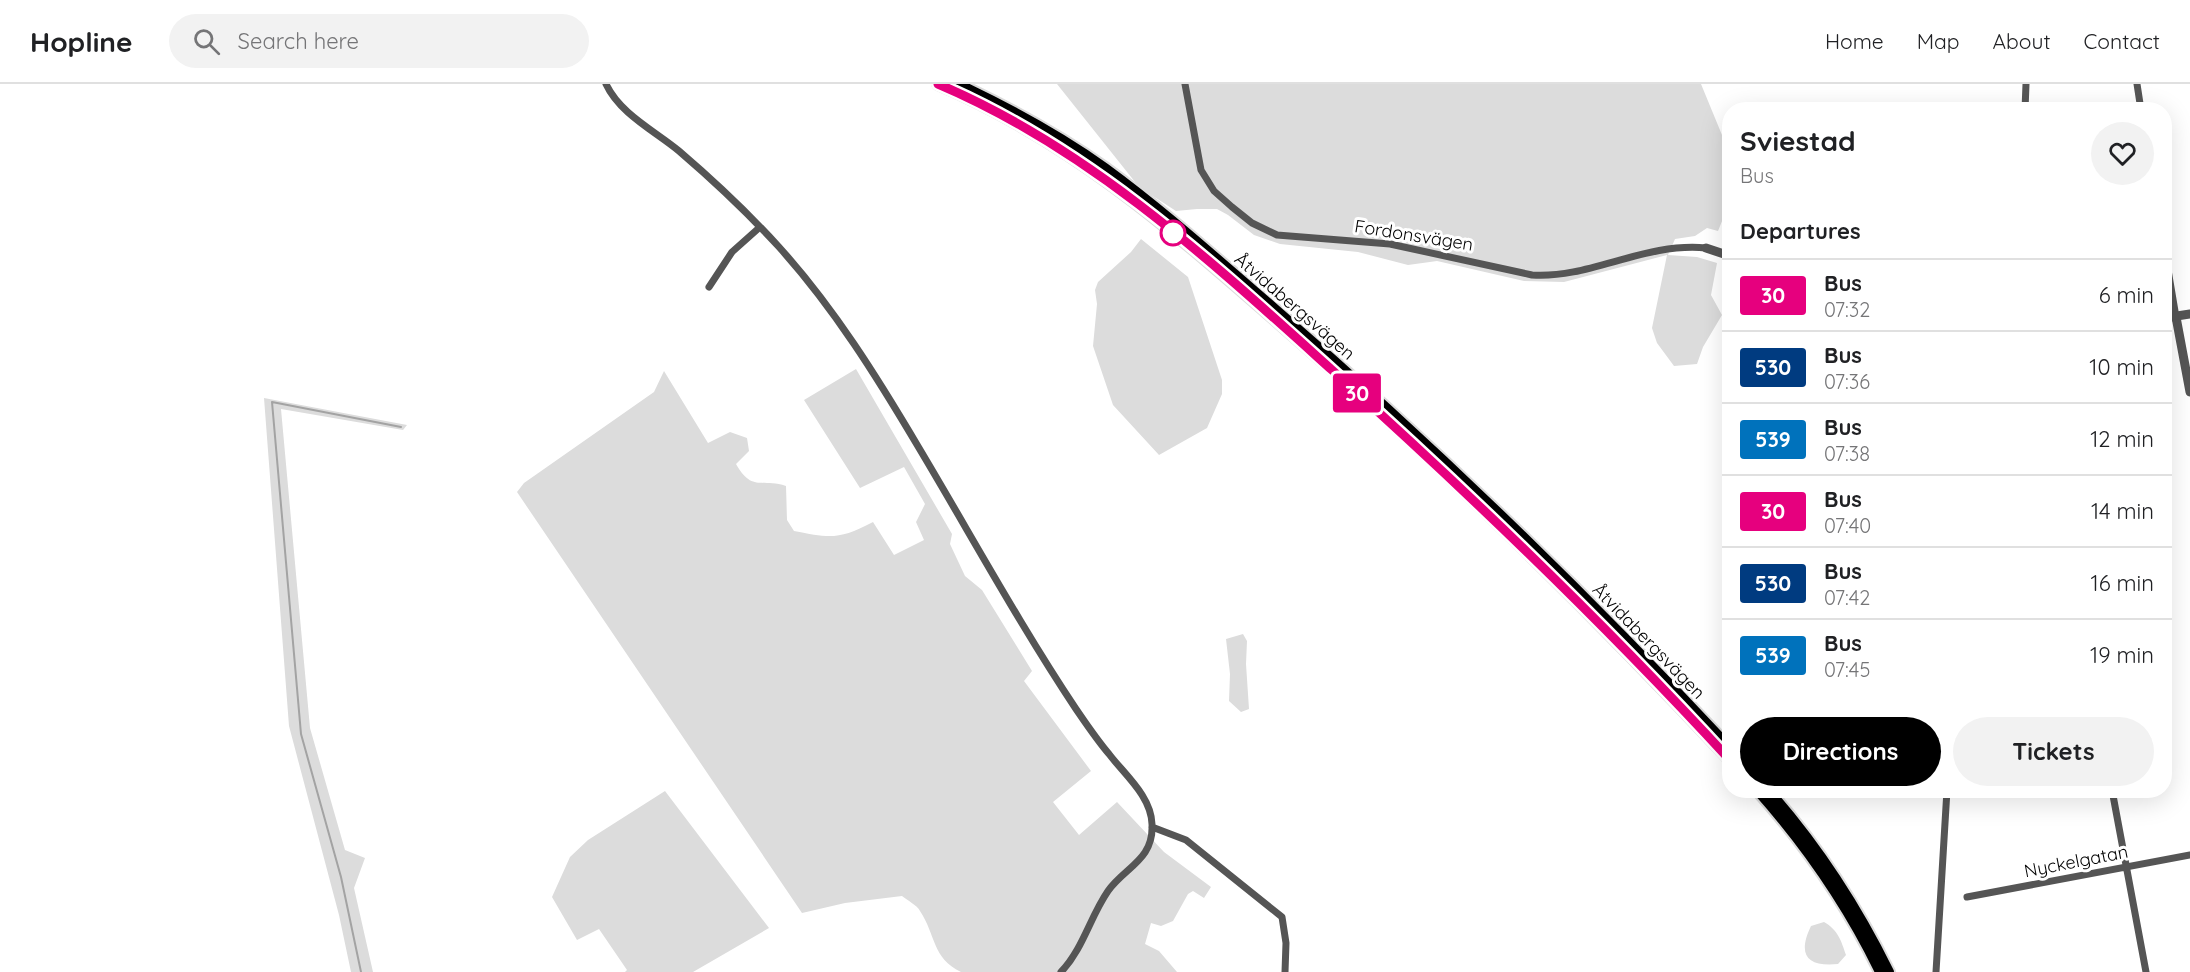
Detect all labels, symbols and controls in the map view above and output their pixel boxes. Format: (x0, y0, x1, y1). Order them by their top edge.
search box (169, 14, 589, 68)
text: Hopline (30, 24, 133, 59)
icon: search (190, 25, 223, 58)
text: Search here (238, 27, 359, 55)
text: Home (1825, 28, 1884, 54)
text: Map (1917, 28, 1960, 54)
text: About (1993, 28, 2051, 54)
text: Contact (2084, 28, 2160, 54)
button: heart (2091, 122, 2154, 185)
text: Sviestad (1740, 123, 1856, 158)
text: Bus (1740, 163, 1774, 188)
street label: Fordonsvägen (1353, 214, 1475, 256)
text: Departures (1740, 217, 1861, 245)
unlabelled marker (1160, 220, 1186, 246)
street label: Åtvidabergsvägen (1230, 247, 1360, 365)
text: Bus (1824, 269, 1862, 297)
text: 6 min (2099, 281, 2154, 309)
text: 30 (1761, 282, 1785, 308)
text: 07:32 (1824, 297, 1870, 322)
text: Bus (1824, 341, 1862, 369)
text: 10 min (2089, 353, 2154, 381)
text: 530 (1755, 354, 1791, 380)
text: 07:36 (1824, 369, 1870, 394)
line badge: 30 (1330, 374, 1384, 412)
text: 30 (1345, 380, 1369, 406)
text: Bus (1824, 413, 1862, 441)
text: 12 min (2090, 425, 2154, 453)
text: 539 (1755, 426, 1791, 452)
text: 07:38 (1824, 441, 1870, 466)
text: Bus (1824, 485, 1862, 513)
text: 14 min (2091, 497, 2154, 525)
text: 30 (1761, 498, 1785, 524)
text: 07:40 (1824, 513, 1871, 538)
text: Bus (1824, 557, 1862, 585)
text: 16 min (2091, 569, 2154, 597)
text: 530 (1755, 570, 1791, 596)
street label: Åtvidabergsvägen (1588, 578, 1710, 704)
text: 07:42 (1824, 585, 1870, 610)
text: Bus (1824, 629, 1862, 657)
text: 19 min (2090, 641, 2154, 669)
text: 539 (1755, 642, 1791, 668)
text: 07:45 (1824, 657, 1870, 682)
button: Directions (1740, 717, 1941, 786)
button: Tickets (1953, 717, 2154, 786)
street label: Nyckelgatan (2022, 840, 2130, 882)

